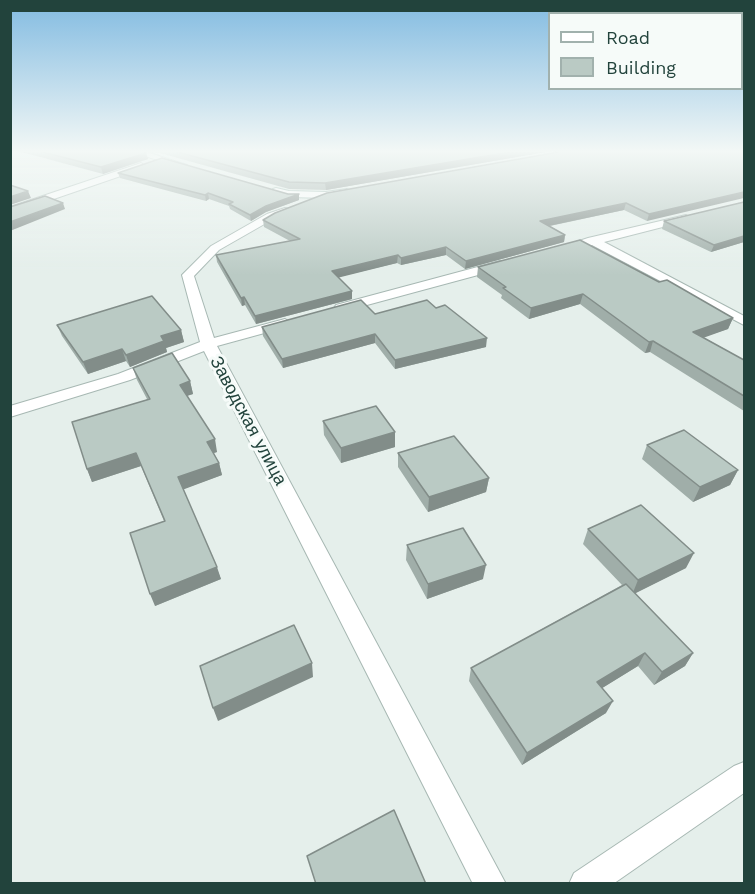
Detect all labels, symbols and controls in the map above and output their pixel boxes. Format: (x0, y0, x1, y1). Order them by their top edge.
legend (548, 12, 743, 90)
text: Road (606, 27, 650, 48)
text: Building (606, 57, 676, 78)
street label: Заводская улица (205, 353, 291, 489)

